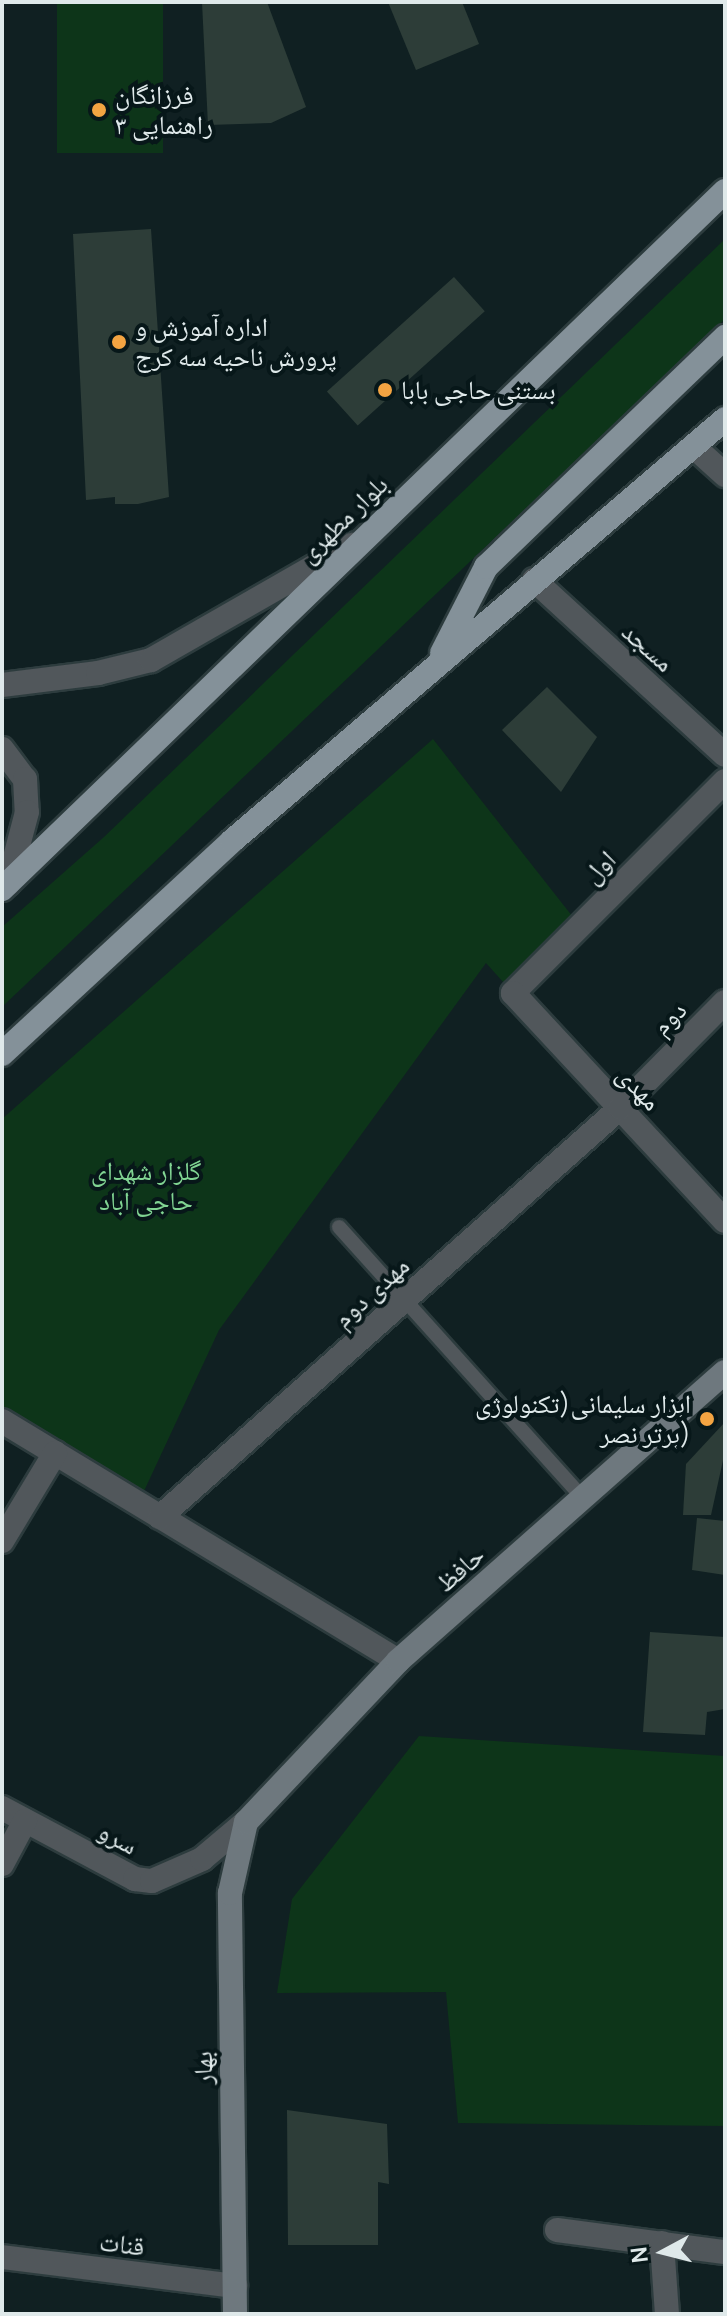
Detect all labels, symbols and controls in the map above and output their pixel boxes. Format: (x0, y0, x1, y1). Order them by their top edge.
place label: فرزانگان ۳ راهنمایی (115, 79, 213, 140)
marker: فرزانگان ۳ راهنمایی (90, 101, 108, 119)
place label: اداره آموزش و پرورش ناحیه سه کرج (135, 311, 337, 372)
marker: اداره آموزش و پرورش ناحیه سه کرج (110, 333, 128, 351)
place label: بستنی حاجی بابا (401, 374, 556, 406)
marker: بستنی حاجی بابا (376, 381, 394, 399)
street label: بلوار مطهری (292, 469, 394, 569)
street label: مسجد (616, 616, 680, 678)
street label: اول (576, 844, 622, 890)
street label: دوم (645, 994, 693, 1042)
street label: مهدی (610, 1059, 668, 1117)
park label: گلزار شهدای حاجی آباد (91, 1155, 201, 1216)
street label: مهدی دوم (327, 1250, 415, 1334)
place label: ابزار سلیمانی(تکنولوژی برتر نصر) (475, 1388, 691, 1450)
marker: ابزار سلیمانی(تکنولوژی برتر نصر) (698, 1410, 716, 1428)
street label: حافظ (429, 1539, 491, 1599)
street label: سرو (93, 1815, 143, 1861)
street label: بهار (187, 2051, 219, 2085)
north arrow (623, 2212, 703, 2292)
street label: قنات (98, 2226, 146, 2262)
text: N (623, 2245, 655, 2265)

